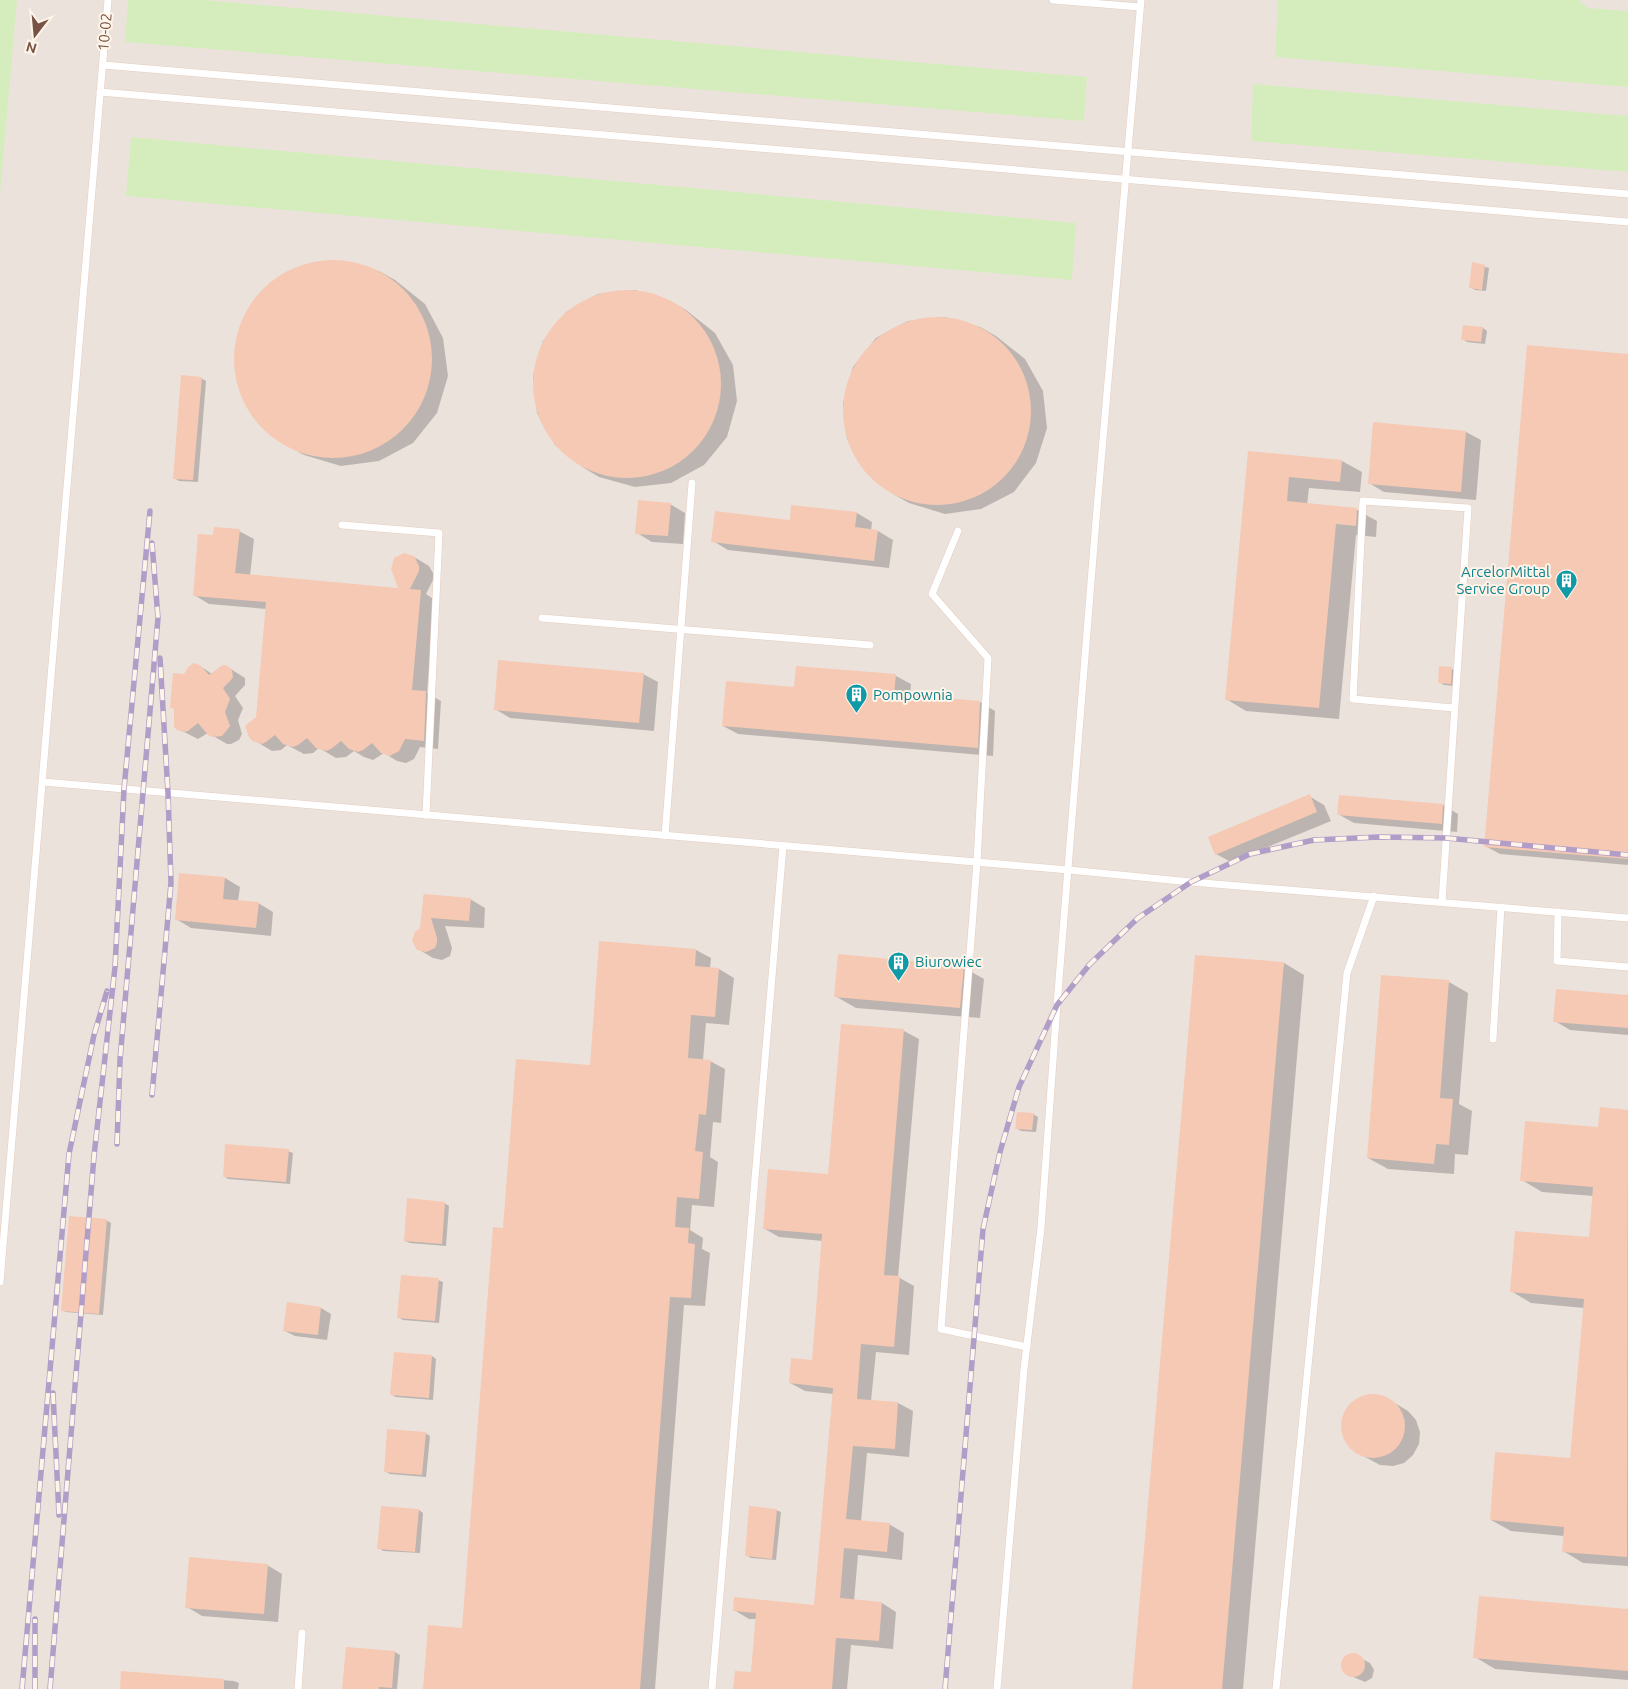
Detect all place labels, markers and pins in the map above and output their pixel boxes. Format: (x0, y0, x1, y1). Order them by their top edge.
place label: ArcelorMittal Service Group (1457, 563, 1550, 597)
building icon: ArcelorMittal Service Group (1554, 569, 1578, 600)
building icon: Pompownia (845, 683, 869, 714)
place label: Pompownia (873, 686, 953, 703)
building icon: Biurowiec (887, 950, 911, 981)
place label: Biurowiec (915, 953, 982, 970)

